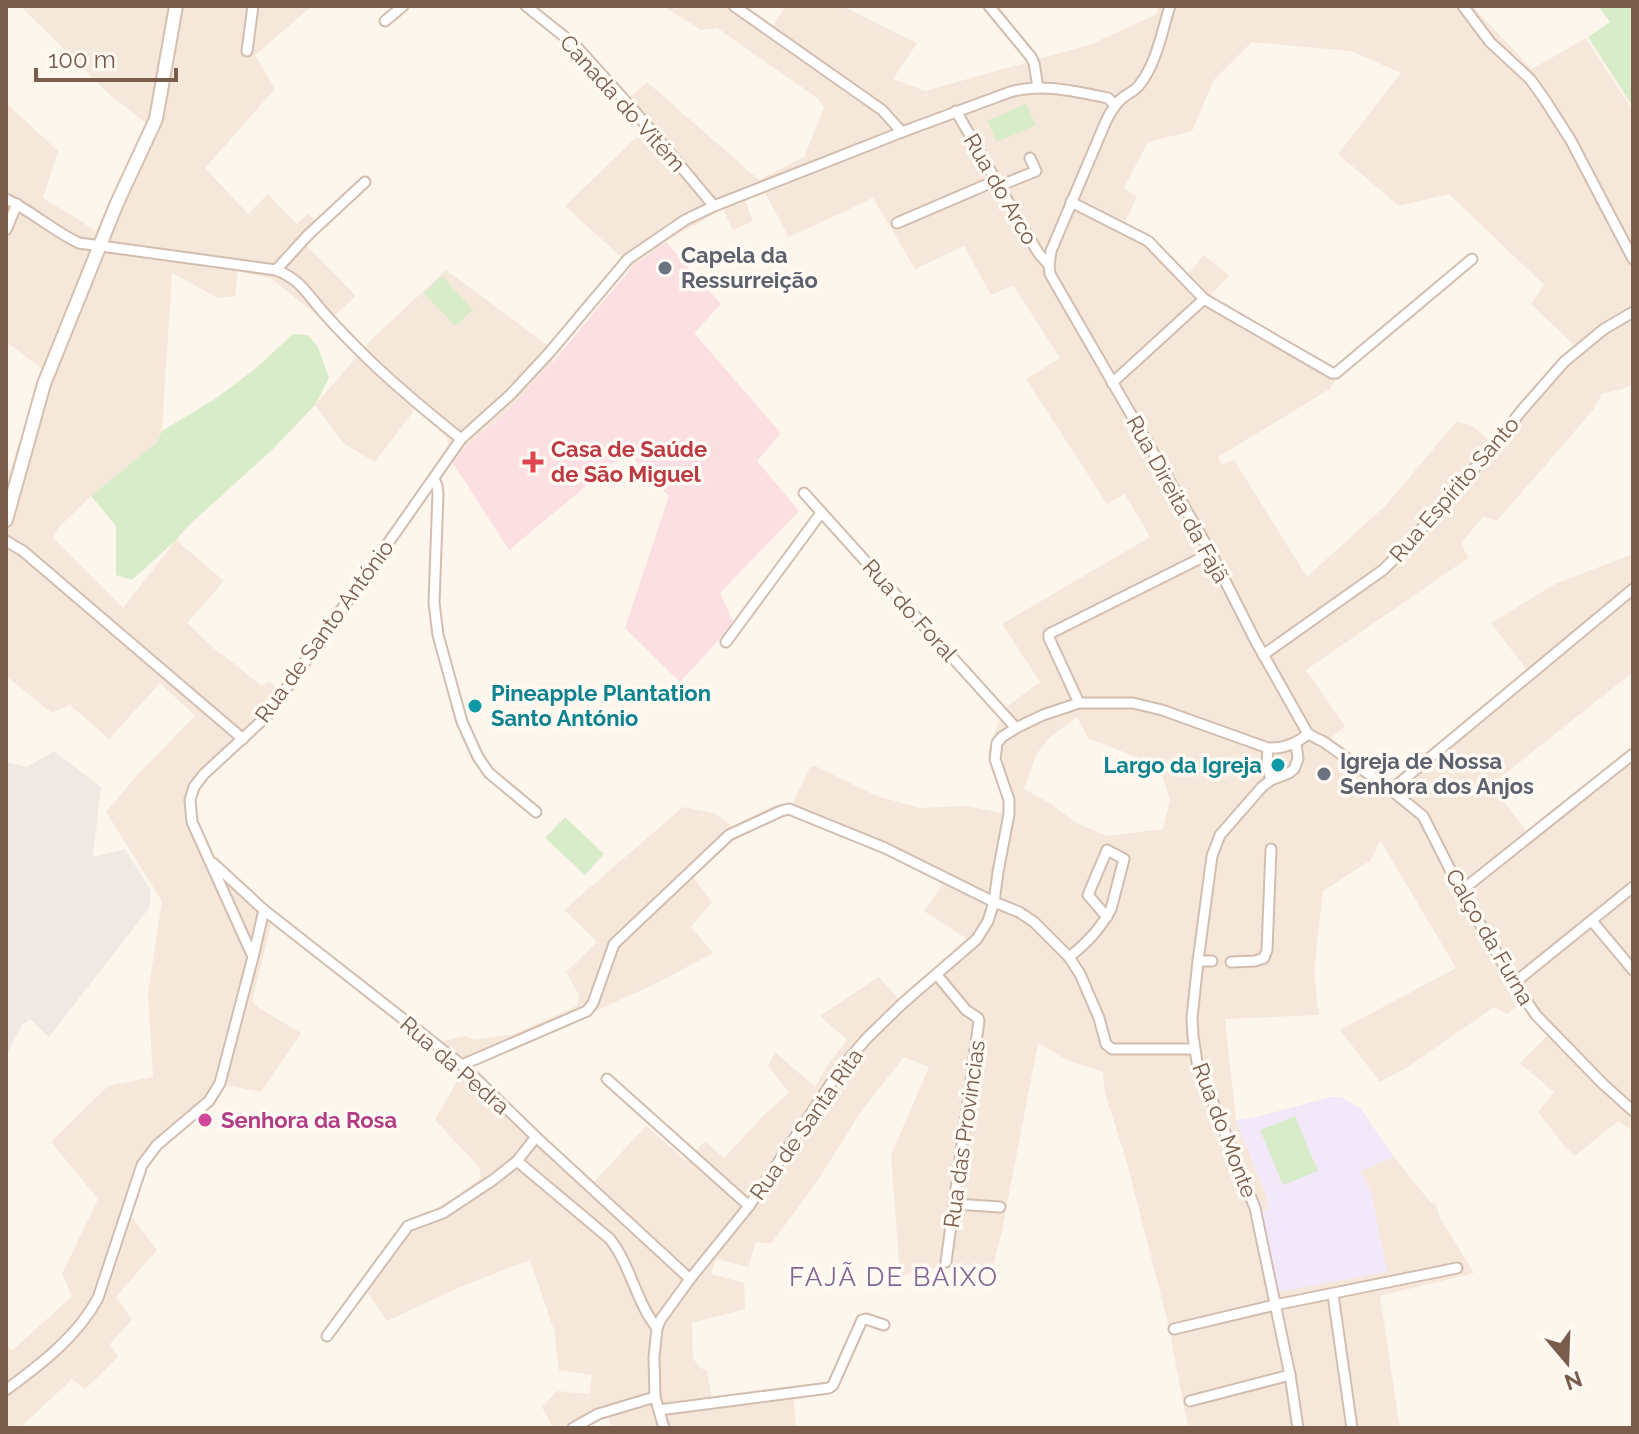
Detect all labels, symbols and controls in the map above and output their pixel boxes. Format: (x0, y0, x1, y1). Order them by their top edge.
street label: Canada do Vitém (555, 29, 691, 177)
scale bar (36, 32, 176, 82)
text: 100 m (48, 45, 116, 74)
street label: Rua do Arco (959, 129, 1043, 249)
place label: Capela da Ressurreição (681, 242, 818, 293)
marker: Capela da Ressurreição (656, 259, 674, 277)
street label: Rua Direita da Fajã (1121, 411, 1235, 587)
street label: Rua Espírito Santo (1384, 411, 1524, 567)
place label: Casa de Saúde de São Miguel (551, 436, 707, 487)
marker: Casa de Saúde de São Miguel (522, 451, 544, 473)
street label: Rua de Santo António (249, 535, 399, 727)
street label: Rua do Foral (857, 554, 963, 666)
place label: Pineapple Plantation Santo António (491, 680, 711, 731)
marker: Pineapple Plantation Santo António (466, 697, 484, 715)
place label: Igreja de Nossa Senhora dos Anjos (1340, 748, 1534, 799)
place label: Largo da Igreja (1103, 752, 1262, 778)
marker: Largo da Igreja (1269, 756, 1287, 774)
marker: Igreja de Nossa Senhora dos Anjos (1315, 765, 1333, 783)
street label: Calço da Furna (1441, 864, 1539, 1010)
street label: Rua da Pedra (395, 1011, 515, 1119)
street label: Rua das Provincias (938, 1038, 990, 1230)
street label: Rua de Santa Rita (744, 1043, 868, 1205)
street label: Rua do Monte (1187, 1059, 1263, 1201)
place label: Senhora da Rosa (221, 1107, 397, 1133)
marker: Senhora da Rosa (196, 1111, 214, 1129)
district label: FAJÃ DE BAIXO (789, 1262, 999, 1292)
north arrow (1527, 1322, 1607, 1402)
text: N (1561, 1366, 1586, 1396)

